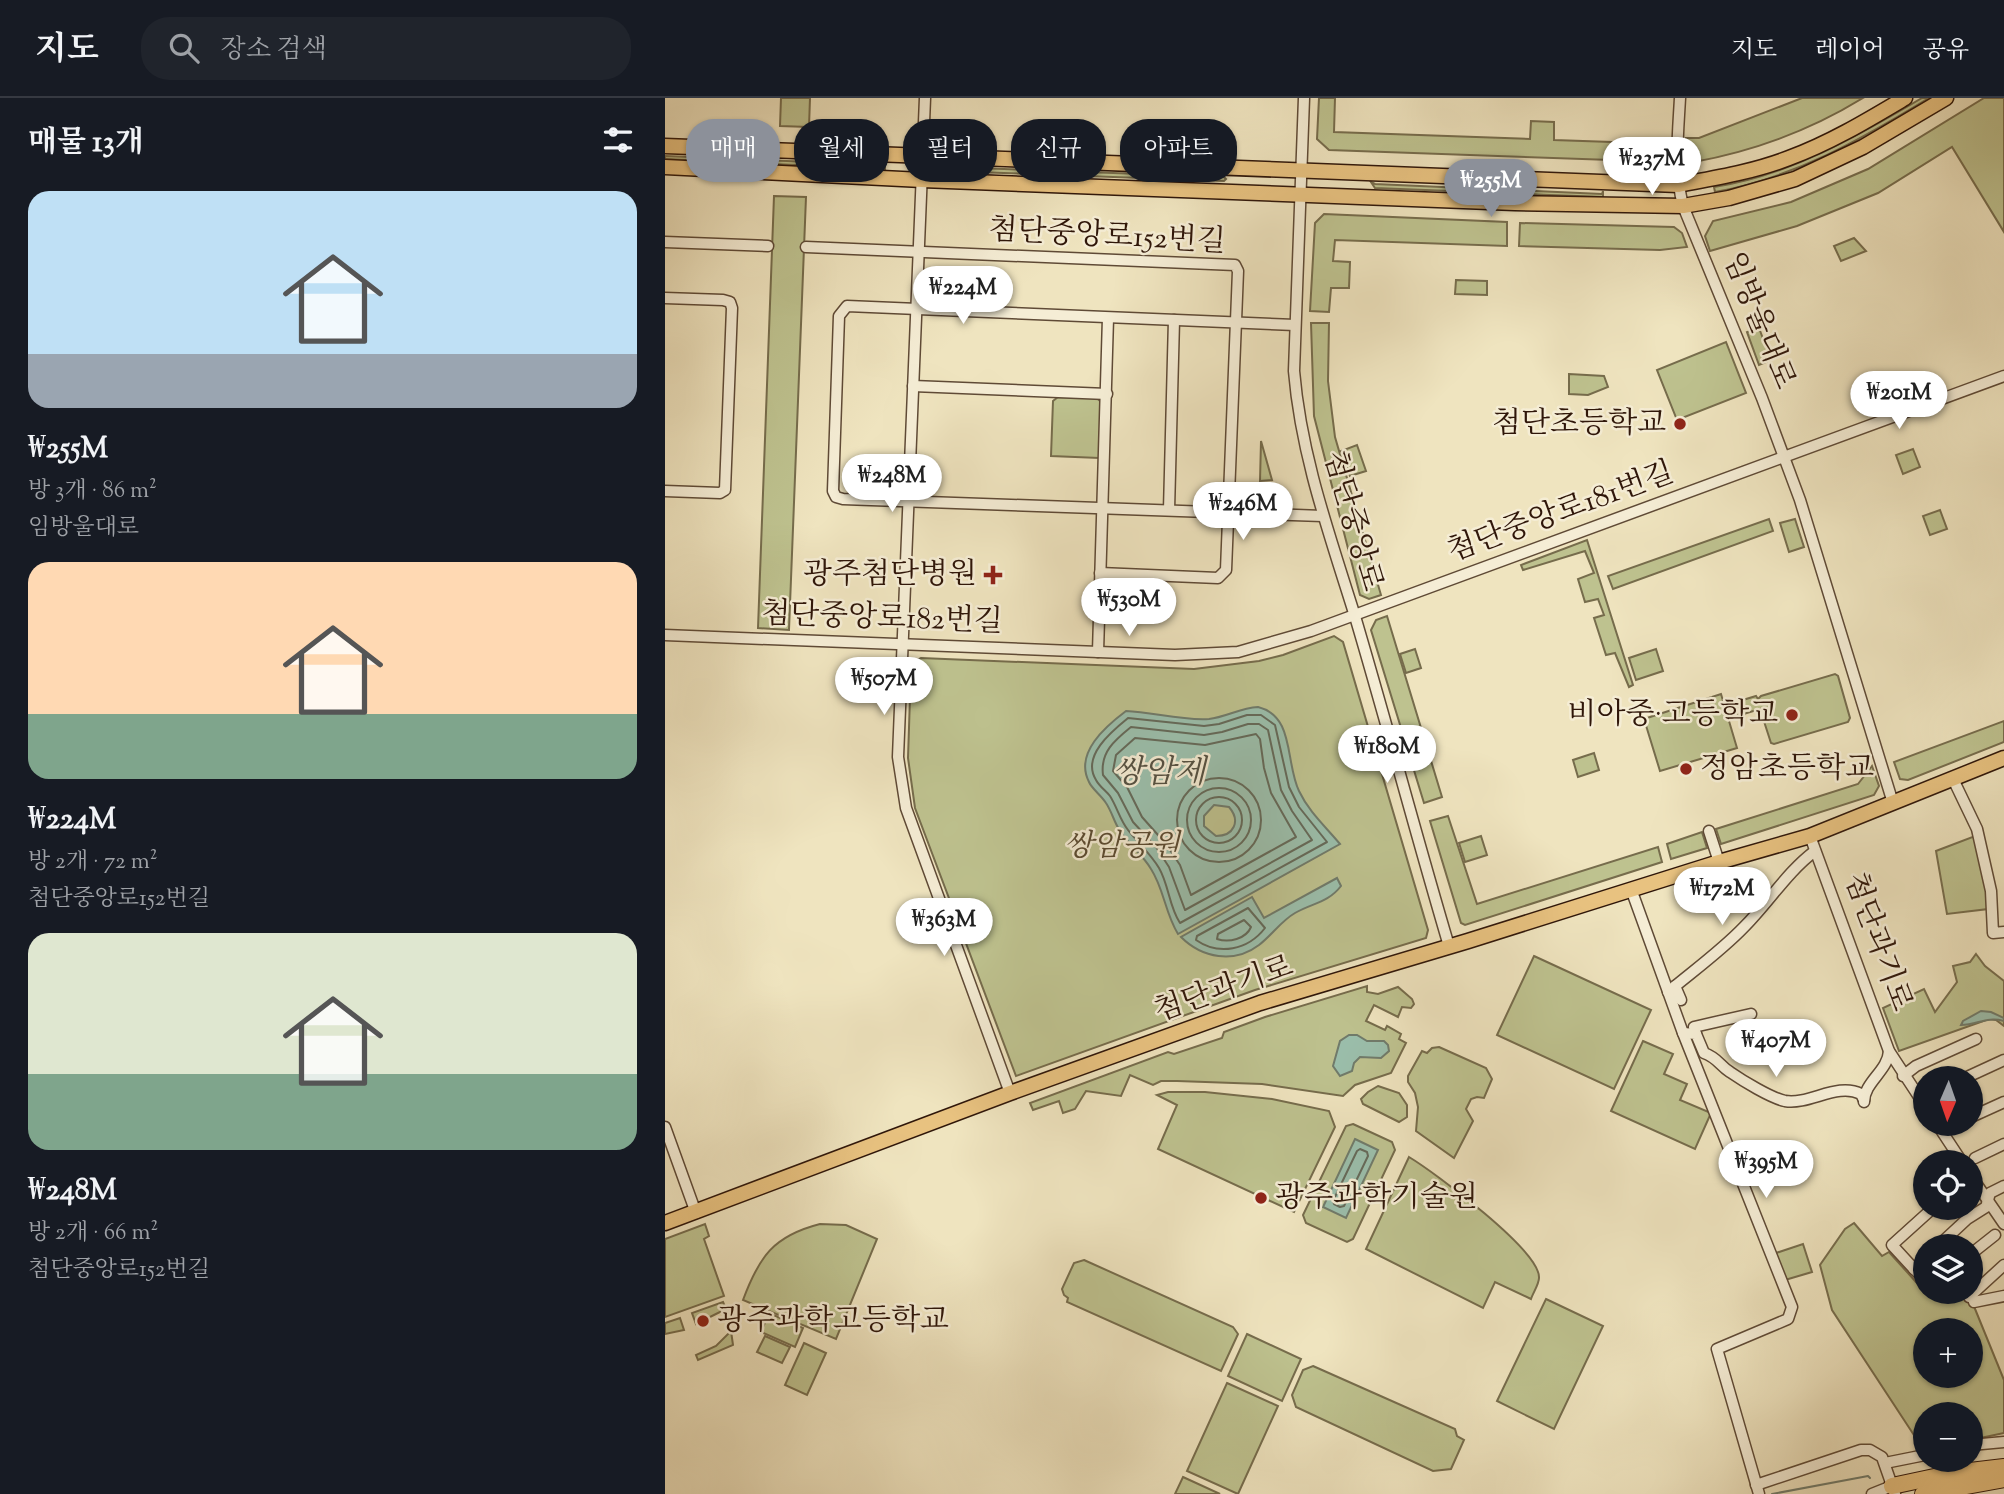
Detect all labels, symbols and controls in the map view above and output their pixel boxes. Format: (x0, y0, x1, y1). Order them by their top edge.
search box (141, 17, 631, 80)
text: 지도 (35, 27, 99, 75)
icon: search (165, 29, 203, 67)
text: 장소 검색 (221, 32, 327, 69)
text: 지도 (1731, 34, 1777, 68)
text: 레이어 (1815, 34, 1885, 68)
text: 공유 (1923, 34, 1969, 68)
chip: 매매 (686, 119, 780, 182)
chip: 월세 (794, 119, 889, 182)
chip: 필터 (903, 119, 997, 182)
chip: 신규 (1011, 119, 1106, 182)
chip: 아파트 (1120, 119, 1237, 182)
icon: filters (599, 121, 637, 159)
text: 매물 13개 (28, 122, 144, 165)
pin: ₩237M (1603, 138, 1701, 197)
text: ₩237M (1619, 143, 1685, 176)
pin: ₩255M (1442, 159, 1540, 219)
text: ₩255M (1460, 165, 1522, 198)
street label: 첨단중앙로152번길 (987, 209, 1227, 265)
icon: home (270, 236, 396, 362)
street label: 임방울대로 (1711, 246, 1805, 396)
pin: ₩224M (914, 266, 1012, 326)
text: ₩224M (929, 272, 997, 305)
pin: ₩201M (1850, 372, 1948, 431)
text: ₩201M (1866, 377, 1932, 410)
place label: 첨단초등학교 (1492, 403, 1666, 446)
marker: 첨단초등학교 (1672, 416, 1688, 432)
text: ₩255M (28, 428, 108, 471)
street label: 첨단중앙로 (1311, 445, 1393, 597)
street label: 첨단중앙로181번길 (1442, 452, 1680, 574)
pin: ₩248M (843, 454, 941, 514)
text: ₩248M (858, 460, 926, 493)
text: 방 3개 · 86 m² (28, 475, 157, 508)
pin: ₩246M (1194, 482, 1292, 542)
text: ₩246M (1209, 488, 1277, 521)
text: 임방울대로 (28, 512, 139, 545)
place label: 광주첨단병원 (803, 554, 977, 597)
marker: 광주첨단병원 (983, 565, 1003, 585)
pin: ₩530M (1080, 578, 1178, 638)
text: ₩530M (1097, 584, 1161, 617)
street label: 첨단중앙로182번길 (760, 593, 1004, 645)
icon: home (270, 607, 396, 733)
pin: ₩507M (835, 658, 933, 717)
text: ₩507M (851, 663, 917, 696)
place label: 비아중·고등학교 (1568, 694, 1778, 737)
marker: 비아중·고등학교 (1784, 707, 1800, 723)
pin: ₩180M (1338, 726, 1436, 785)
text: ₩180M (1354, 731, 1420, 764)
place label: 정암초등학교 (1700, 748, 1874, 791)
water label: 쌍암제 (1113, 751, 1208, 797)
marker: 정암초등학교 (1678, 761, 1694, 777)
text: ₩224M (28, 799, 116, 842)
park label: 쌍암공원 (1064, 826, 1182, 869)
text: 방 2개 · 72 m² (28, 846, 157, 879)
street label: 첨단과기로 (1832, 867, 1922, 1017)
pin: ₩172M (1673, 868, 1771, 927)
text: ₩172M (1690, 873, 1754, 906)
text: 첨단중앙로152번길 (28, 883, 210, 916)
pin: ₩363M (895, 898, 993, 958)
text: ₩363M (912, 904, 976, 937)
street label: 첨단과기로 (1148, 946, 1300, 1034)
icon: home (270, 978, 396, 1104)
pin: ₩407M (1727, 1020, 1825, 1079)
text: ₩407M (1741, 1025, 1811, 1058)
north arrow (1913, 1066, 1983, 1136)
map controls (1913, 1066, 1983, 1472)
pin: ₩395M (1717, 1140, 1815, 1200)
text: ₩395M (1734, 1146, 1798, 1179)
button: locate (1913, 1150, 1983, 1220)
text: ₩248M (28, 1170, 117, 1213)
place label: 광주과학기술원 (1275, 1177, 1478, 1220)
marker: 광주과학기술원 (1253, 1190, 1269, 1206)
text: 방 2개 · 66 m² (28, 1217, 158, 1250)
button: layers (1913, 1234, 1983, 1304)
text: 첨단중앙로152번길 (28, 1254, 210, 1287)
place label: 광주과학고등학교 (717, 1300, 949, 1343)
marker: 광주과학고등학교 (695, 1313, 711, 1329)
button: + (1913, 1318, 1983, 1388)
button: − (1913, 1402, 1983, 1472)

